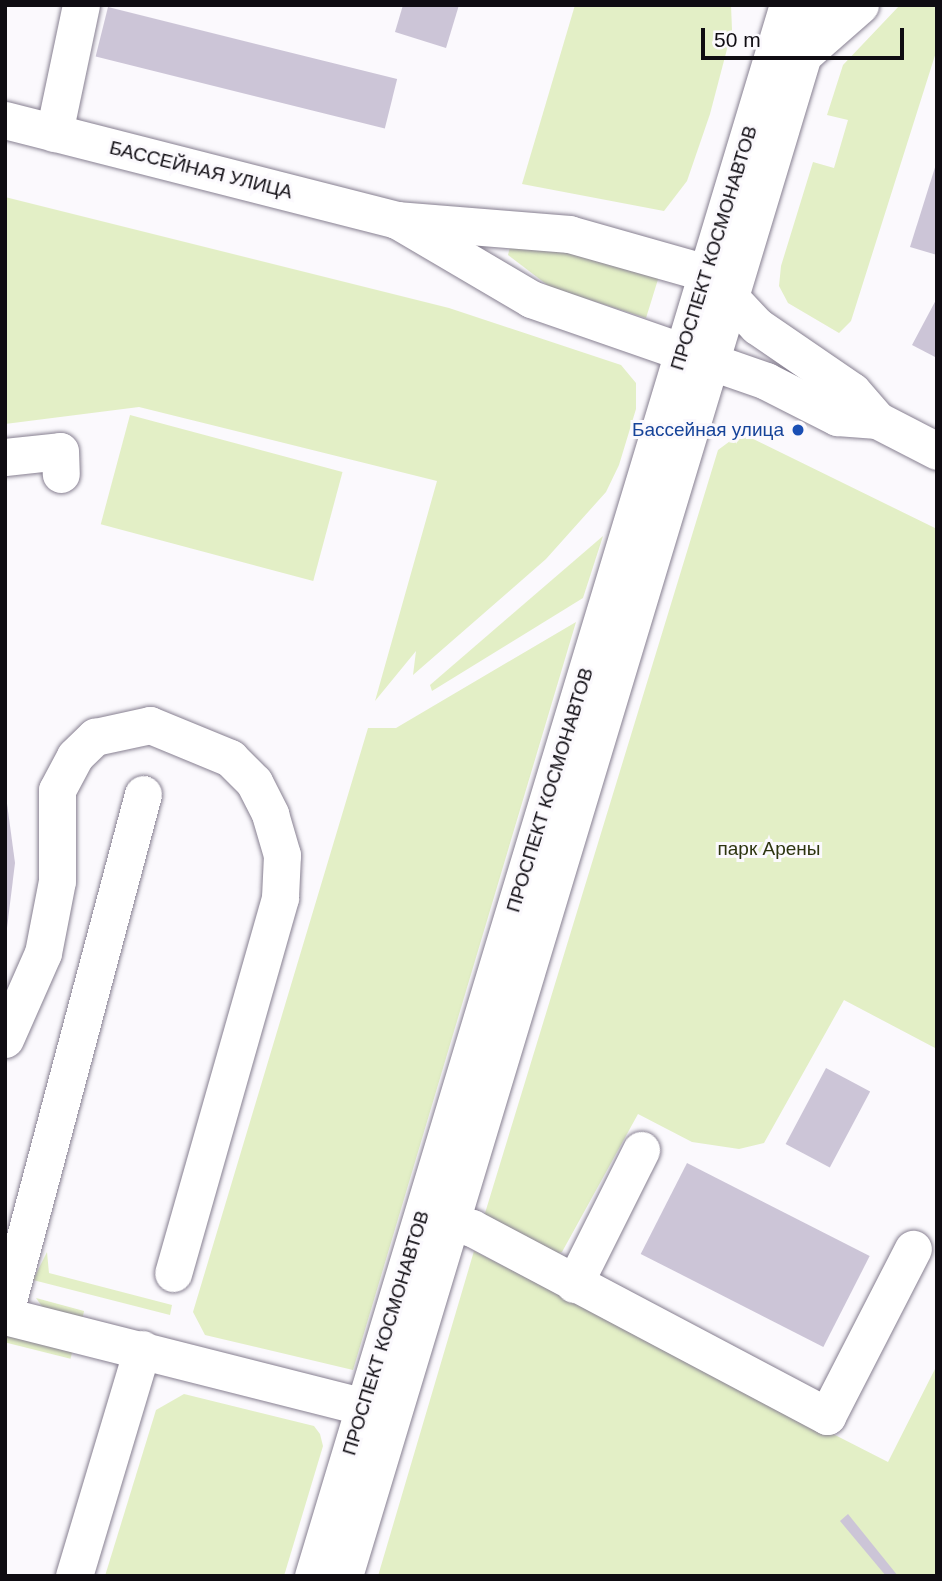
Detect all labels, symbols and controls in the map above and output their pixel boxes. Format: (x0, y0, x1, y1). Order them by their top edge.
scale bar (704, 14, 907, 58)
text: 50 m (714, 28, 761, 51)
street label: ПРОСПЕКТ КОСМОНАВТОВ (666, 123, 762, 373)
street label: БАССЕЙНАЯ УЛИЦА (107, 136, 295, 204)
place label: Бассейная улица (632, 419, 784, 441)
marker: Бассейная улица (790, 422, 806, 438)
street label: ПРОСПЕКТ КОСМОНАВТОВ (502, 665, 598, 915)
park label: парк Арены (718, 838, 820, 860)
street label: ПРОСПЕКТ КОСМОНАВТОВ (338, 1208, 434, 1458)

